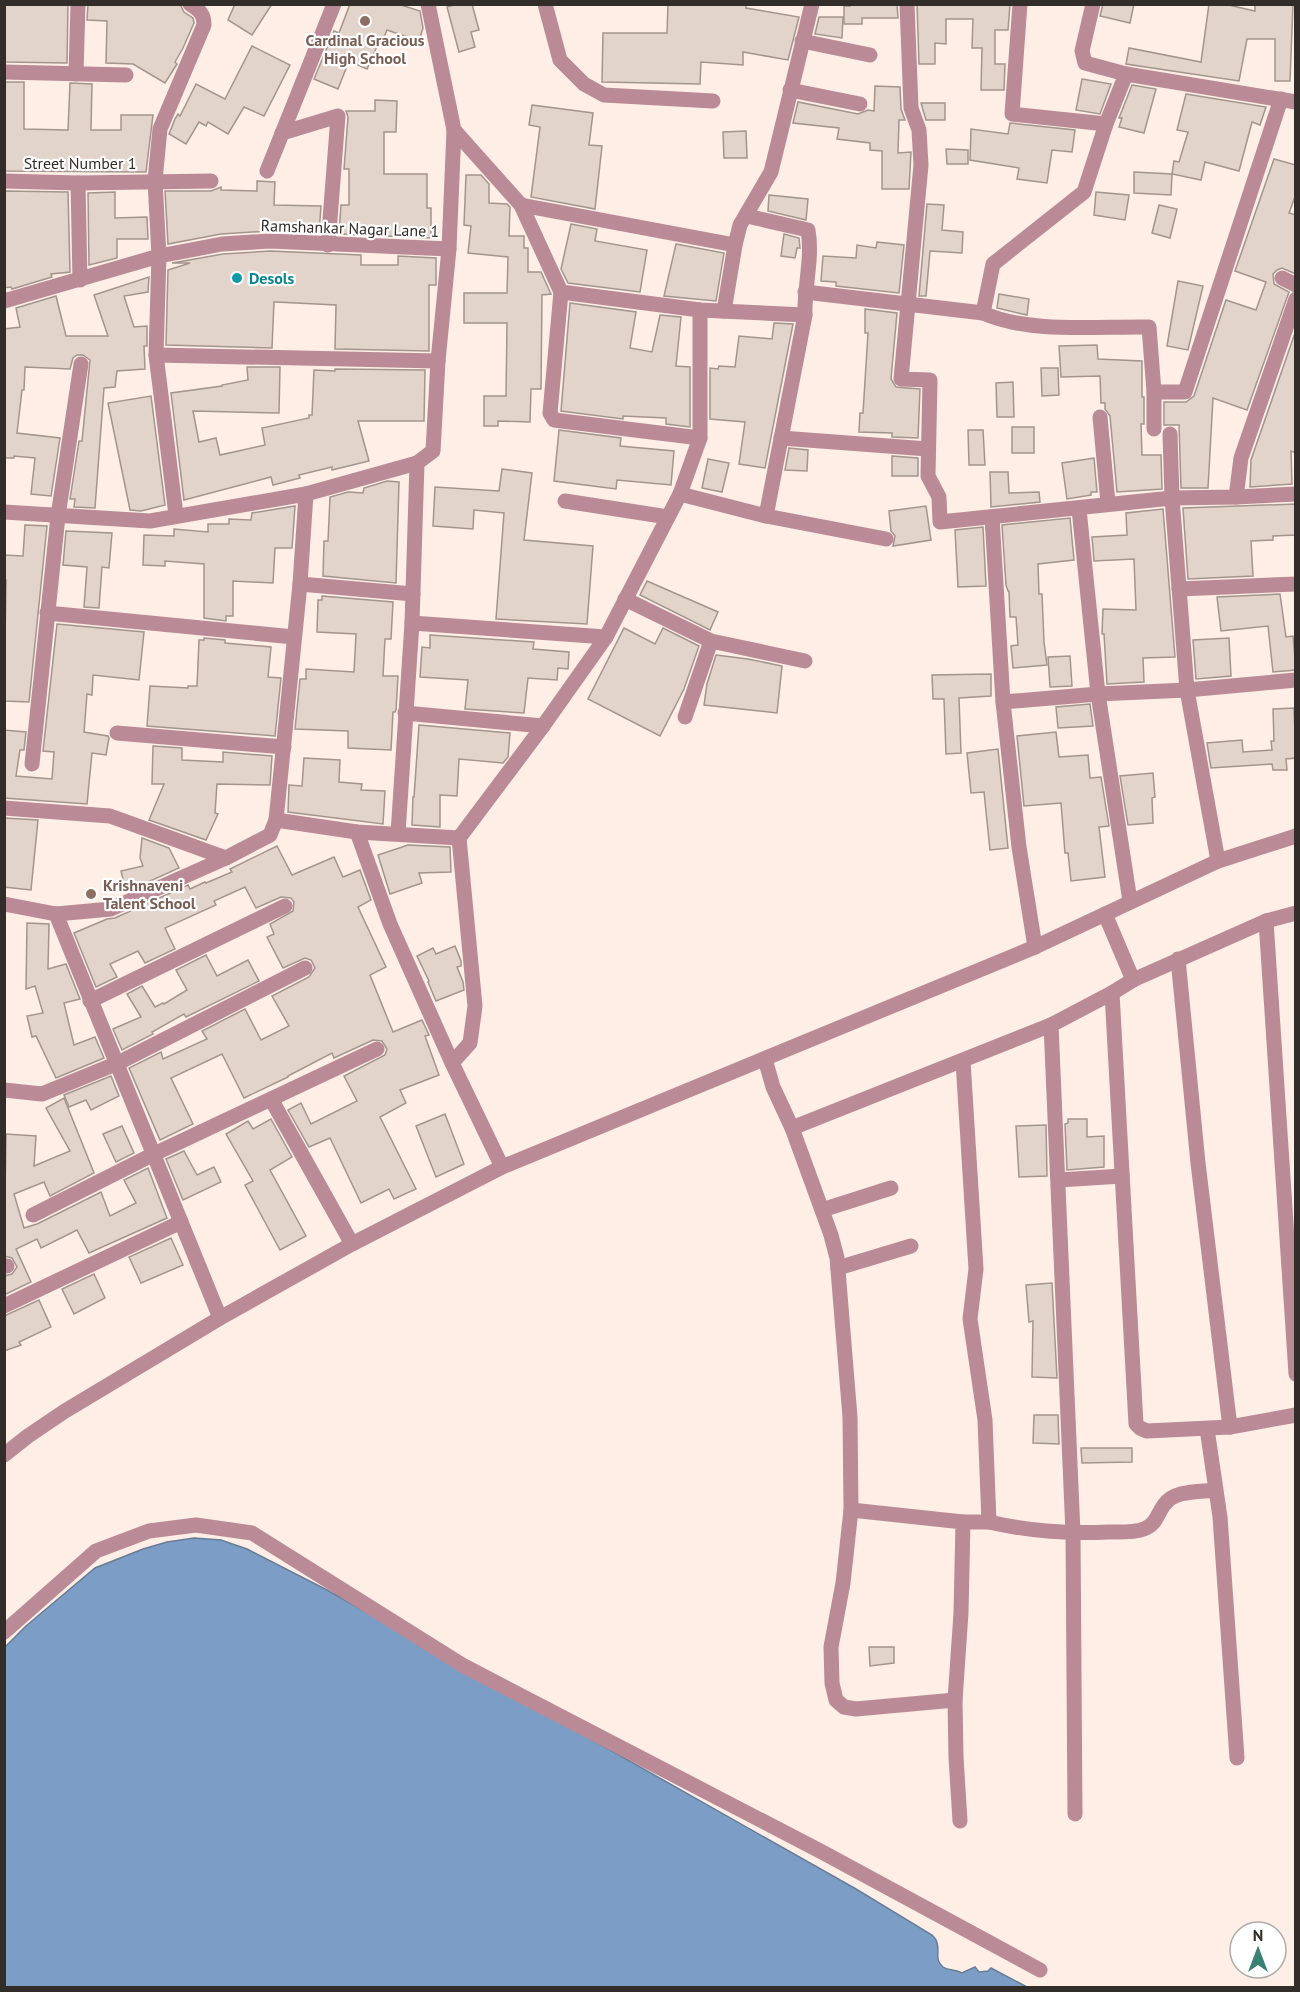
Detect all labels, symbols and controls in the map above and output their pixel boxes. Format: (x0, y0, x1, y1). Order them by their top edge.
marker: Cardinal Gracious High School (358, 14, 372, 28)
place label: Cardinal Gracious High School (306, 30, 425, 68)
street label: Street Number 1 (24, 153, 136, 173)
street label: Ramshankar Nagar Lane 1 (260, 215, 440, 241)
place label: Desols (249, 268, 295, 288)
marker: Desols (230, 271, 244, 285)
place label: Krishnaveni Talent School (103, 875, 196, 913)
marker: Krishnaveni Talent School (84, 887, 98, 901)
north arrow (1228, 1920, 1288, 1980)
text: N (1253, 1925, 1263, 1945)

